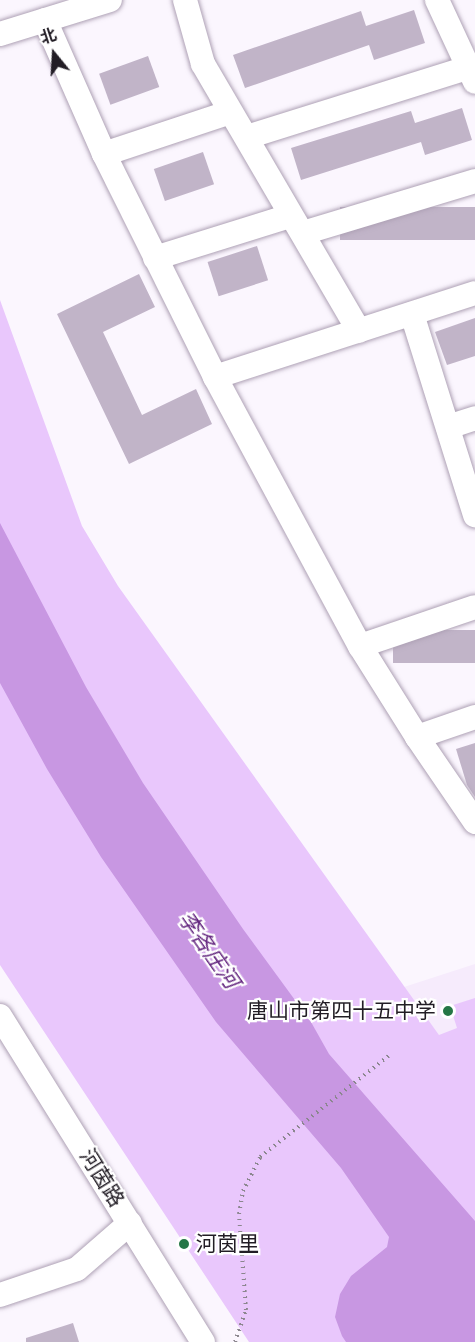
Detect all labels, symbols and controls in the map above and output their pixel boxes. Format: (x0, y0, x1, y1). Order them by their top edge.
north arrow (24, 24, 84, 84)
text: 北 (38, 26, 59, 47)
water label: 李各庄河 (173, 906, 245, 994)
place label: 唐山市第四十五中学 (247, 998, 436, 1024)
marker: 唐山市第四十五中学 (441, 1004, 455, 1018)
street label: 河茵路 (75, 1145, 129, 1211)
place label: 河茵里 (196, 1231, 259, 1257)
marker: 河茵里 (177, 1237, 191, 1251)

